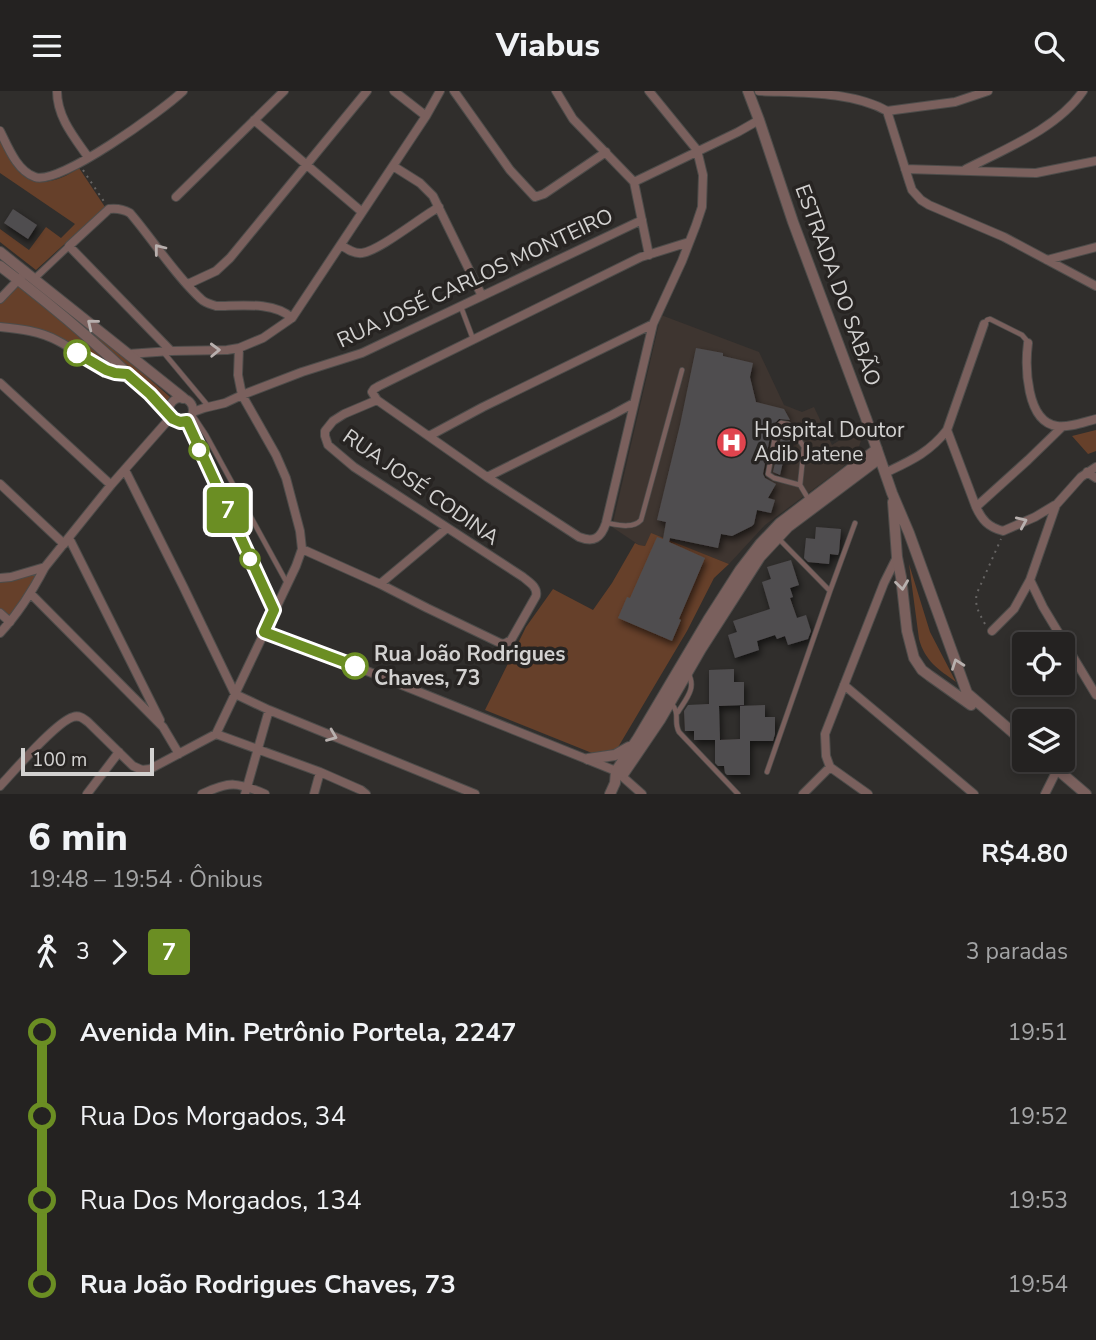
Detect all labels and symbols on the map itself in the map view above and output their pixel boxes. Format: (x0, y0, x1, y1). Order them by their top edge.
street label: ESTRADA DO SABÃO (788, 180, 888, 390)
street label: RUA JOSÉ CARLOS MONTEIRO (332, 202, 618, 354)
one-way arrow (154, 244, 167, 256)
one-way arrow (87, 320, 99, 333)
unlabelled marker (64, 340, 90, 366)
one-way arrow (211, 342, 221, 358)
place label: Hospital Doutor Adib Jatene (754, 416, 905, 468)
street label: RUA JOSÉ CODINA (337, 422, 505, 552)
hospital icon: Hospital Doutor Adib Jatene (714, 425, 748, 459)
unlabelled marker (189, 440, 209, 460)
line badge: 7 (205, 487, 251, 533)
one-way arrow (1015, 516, 1028, 530)
unlabelled marker (240, 549, 260, 569)
one-way arrow (894, 579, 909, 591)
place label: Rua João Rodrigues Chaves, 73 (374, 640, 565, 692)
marker: Rua João Rodrigues Chaves, 73 (342, 653, 368, 679)
one-way arrow (951, 659, 965, 671)
one-way arrow (326, 727, 338, 741)
scale bar (21, 745, 154, 777)

